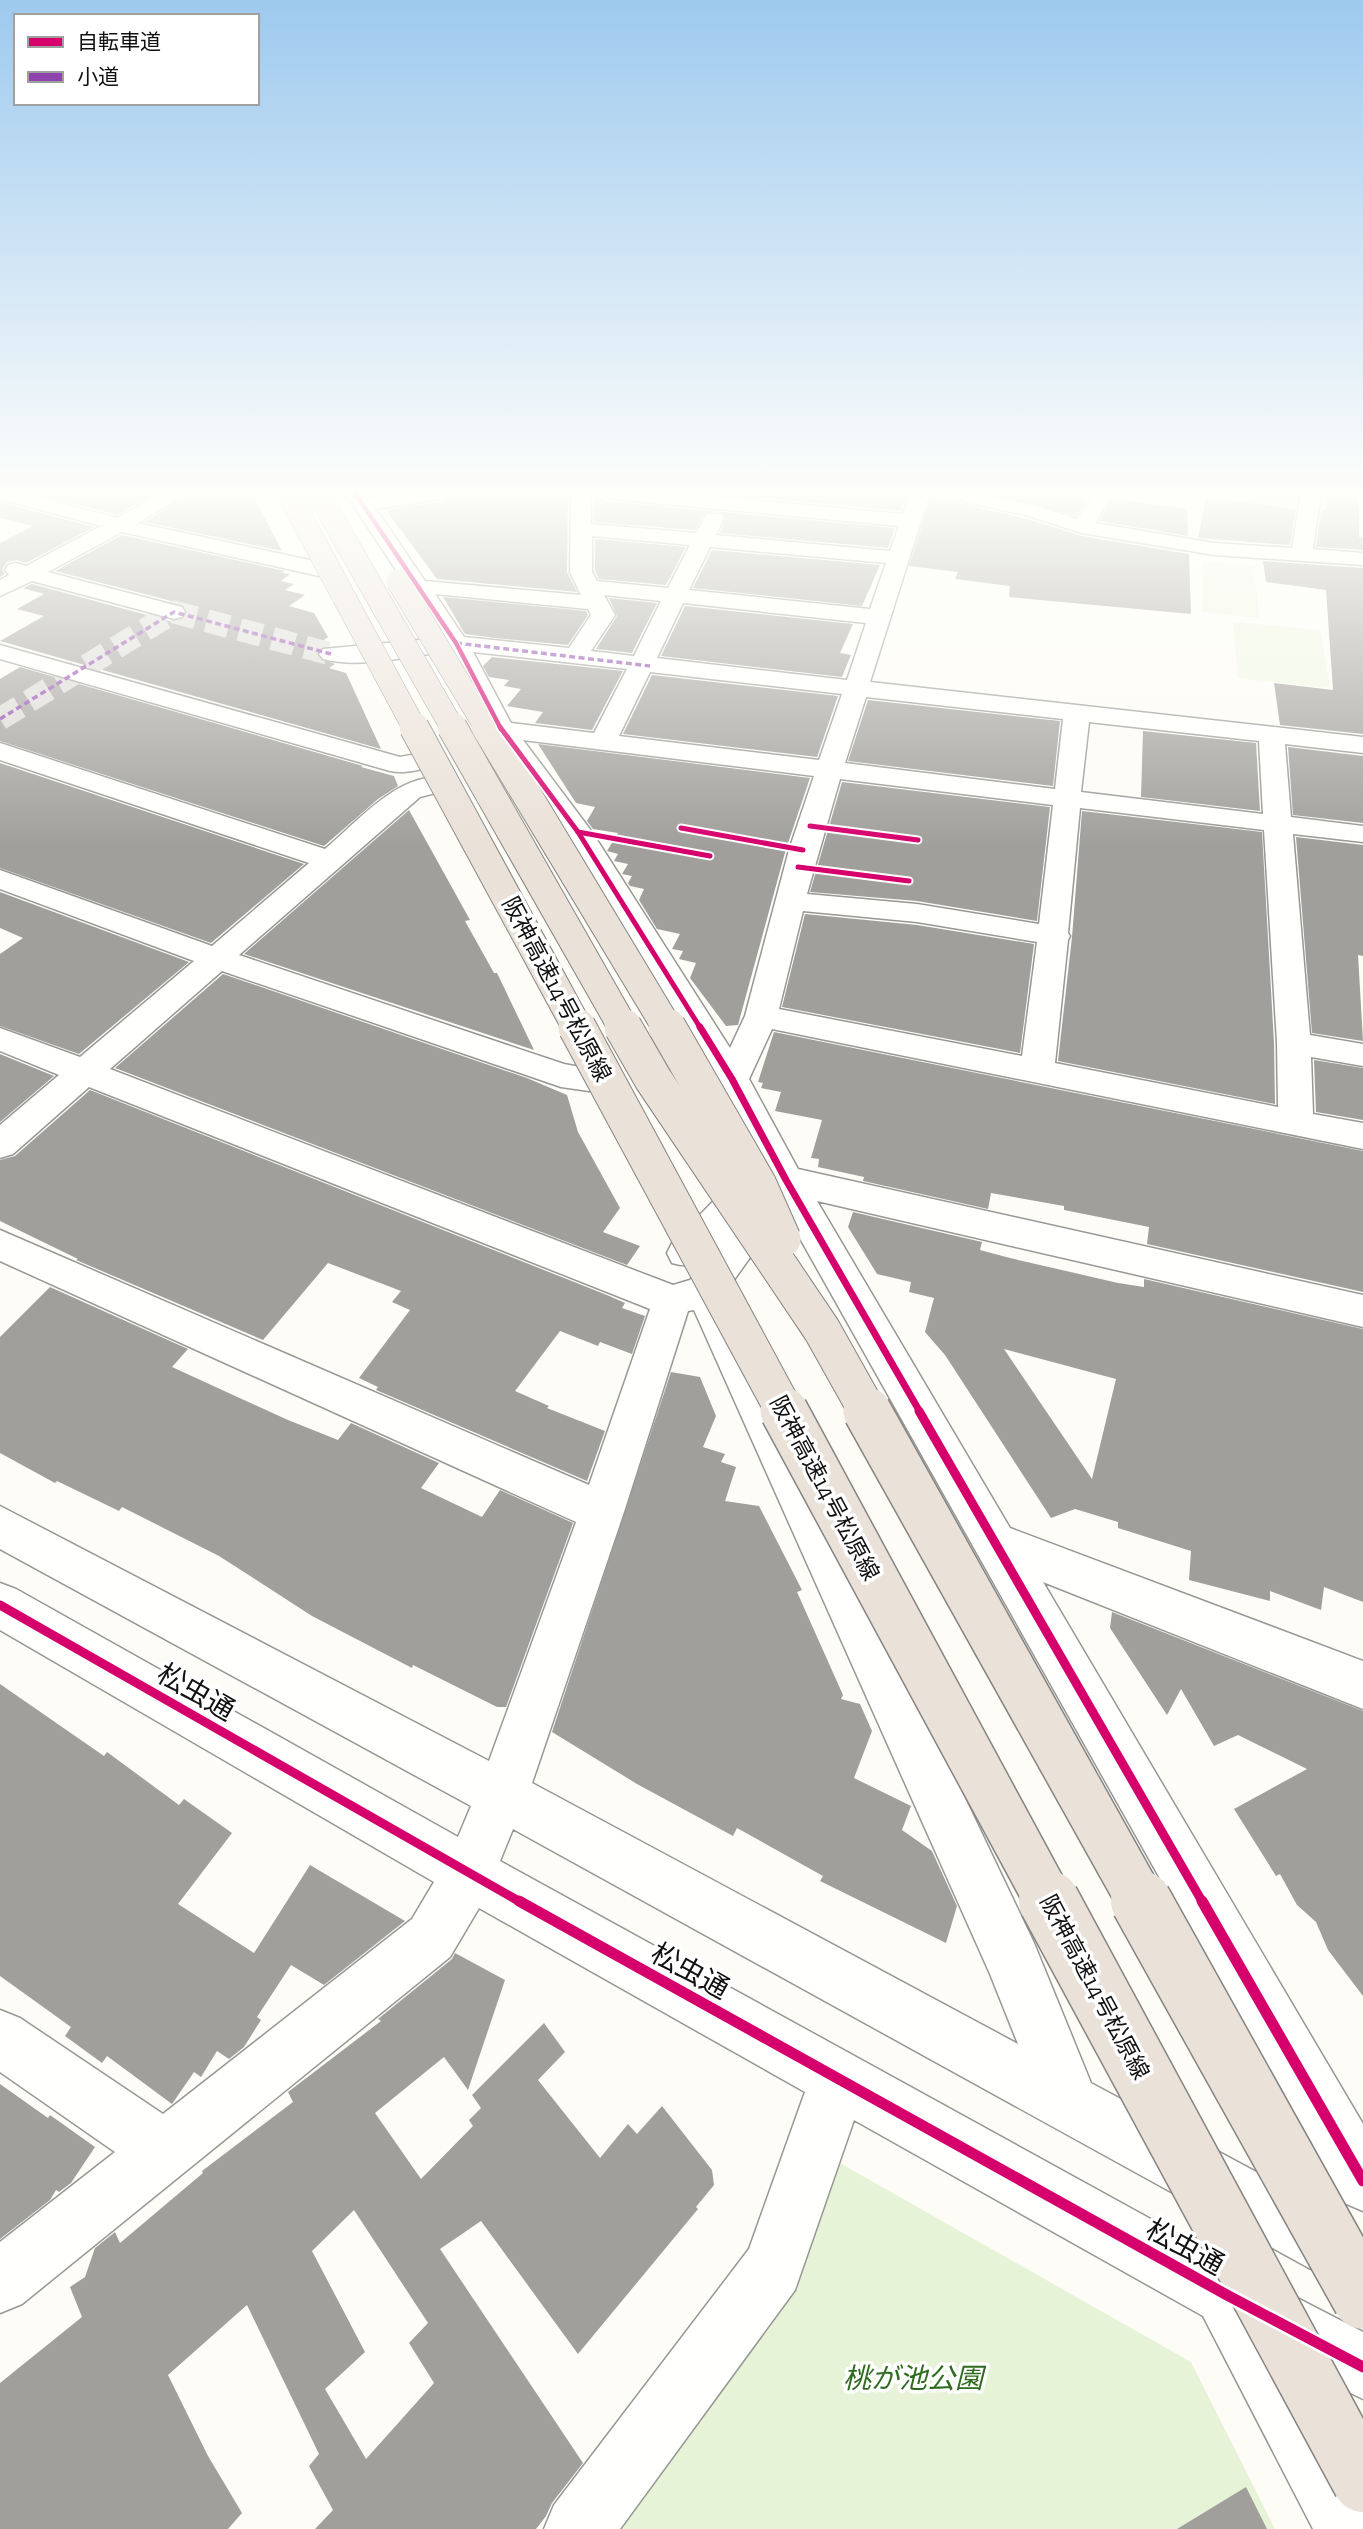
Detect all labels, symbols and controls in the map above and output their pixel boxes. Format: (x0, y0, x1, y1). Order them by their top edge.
legend (14, 14, 259, 105)
text: 自転車道 (77, 29, 161, 54)
text: 小道 (77, 64, 119, 89)
street label: 阪神高速14号松原線 (496, 892, 618, 1086)
street label: 阪神高速14号松原線 (764, 1391, 886, 1585)
street label: 松虫通 (151, 1657, 241, 1727)
street label: 阪神高速14号松原線 (1034, 1890, 1156, 2084)
street label: 松虫通 (645, 1936, 735, 2006)
street label: 松虫通 (1140, 2212, 1230, 2282)
park label: 桃が池公園 (843, 2362, 987, 2395)

